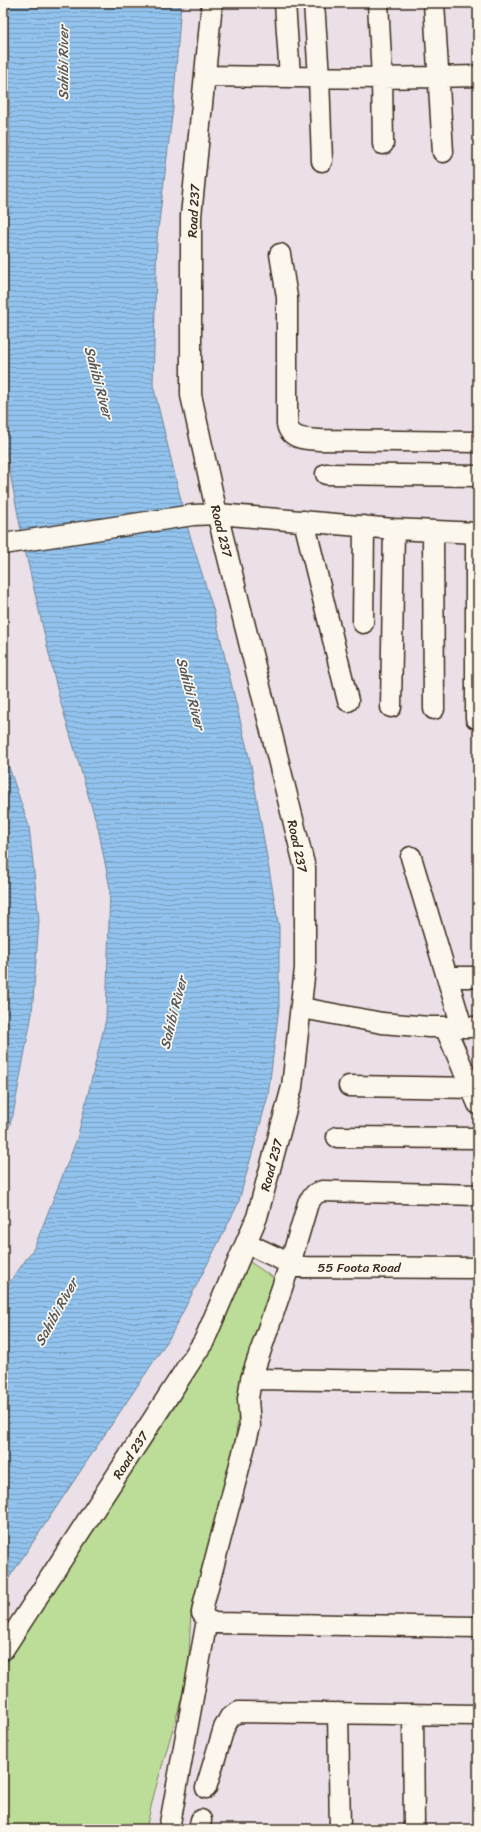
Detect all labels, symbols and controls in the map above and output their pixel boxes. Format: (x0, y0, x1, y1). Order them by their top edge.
water label: Sahibi River (51, 23, 76, 100)
street label: Road 237 (181, 182, 206, 238)
water label: Sahibi River (77, 343, 121, 424)
street label: Road 237 (204, 502, 240, 561)
water label: Sahibi River (169, 654, 213, 735)
street label: Road 237 (281, 818, 315, 876)
water label: Sahibi River (152, 971, 195, 1052)
street label: Road 237 (253, 1135, 290, 1194)
street label: 55 Foota Road (317, 1256, 402, 1279)
water label: Sahibi River (28, 1271, 87, 1351)
street label: Road 237 (106, 1425, 155, 1484)

